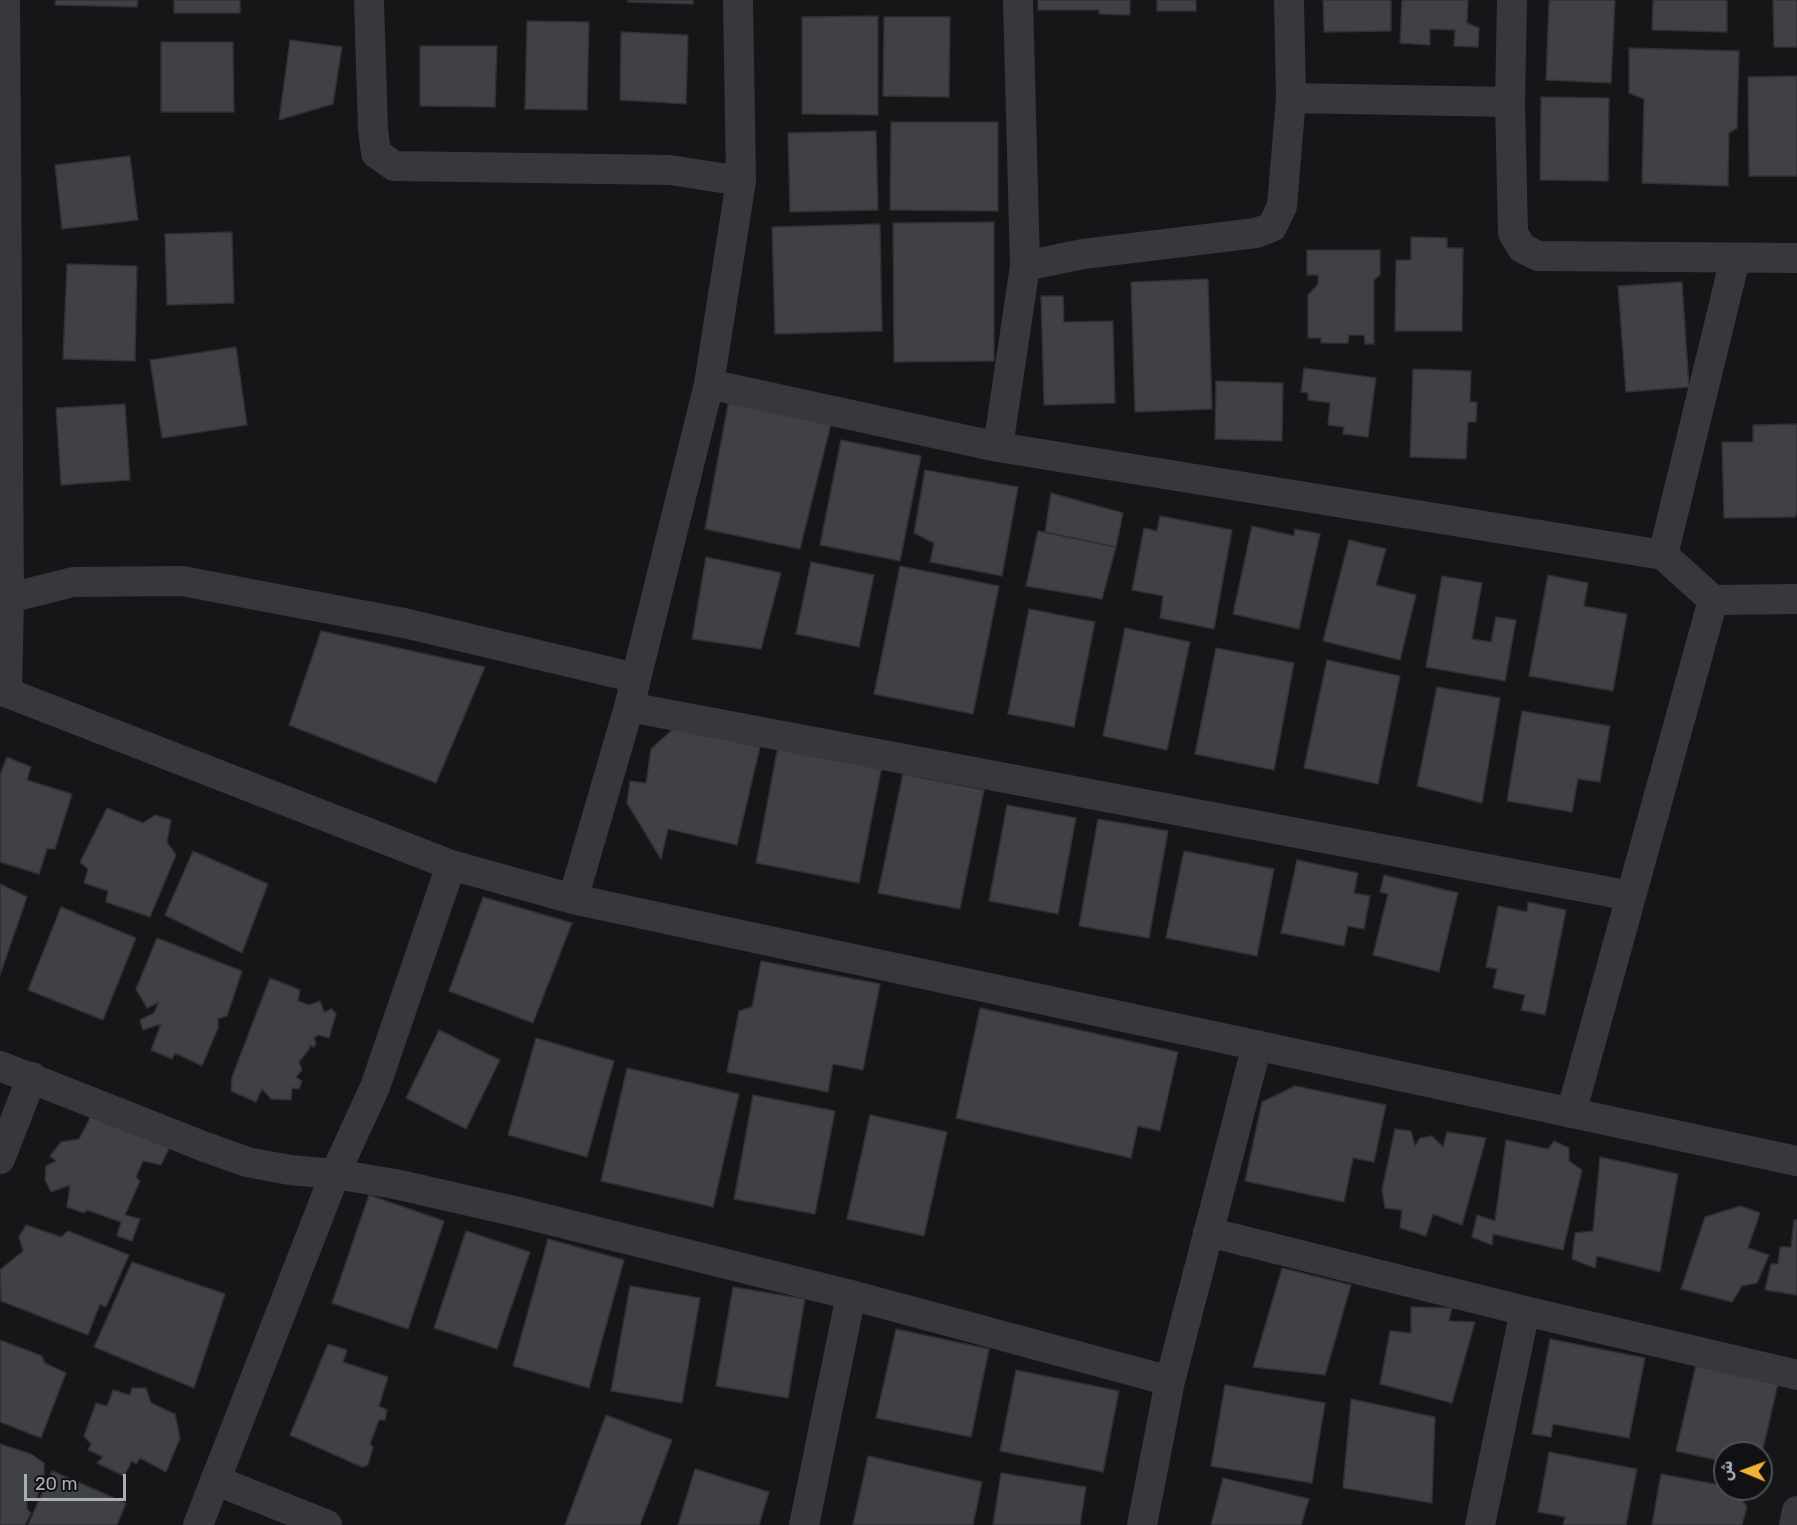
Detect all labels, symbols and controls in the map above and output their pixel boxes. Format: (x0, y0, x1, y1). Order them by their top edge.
north arrow (1713, 1441, 1773, 1501)
text: ش (1717, 1460, 1736, 1481)
scale bar (27, 1462, 129, 1500)
text: 20 m (35, 1473, 77, 1495)

